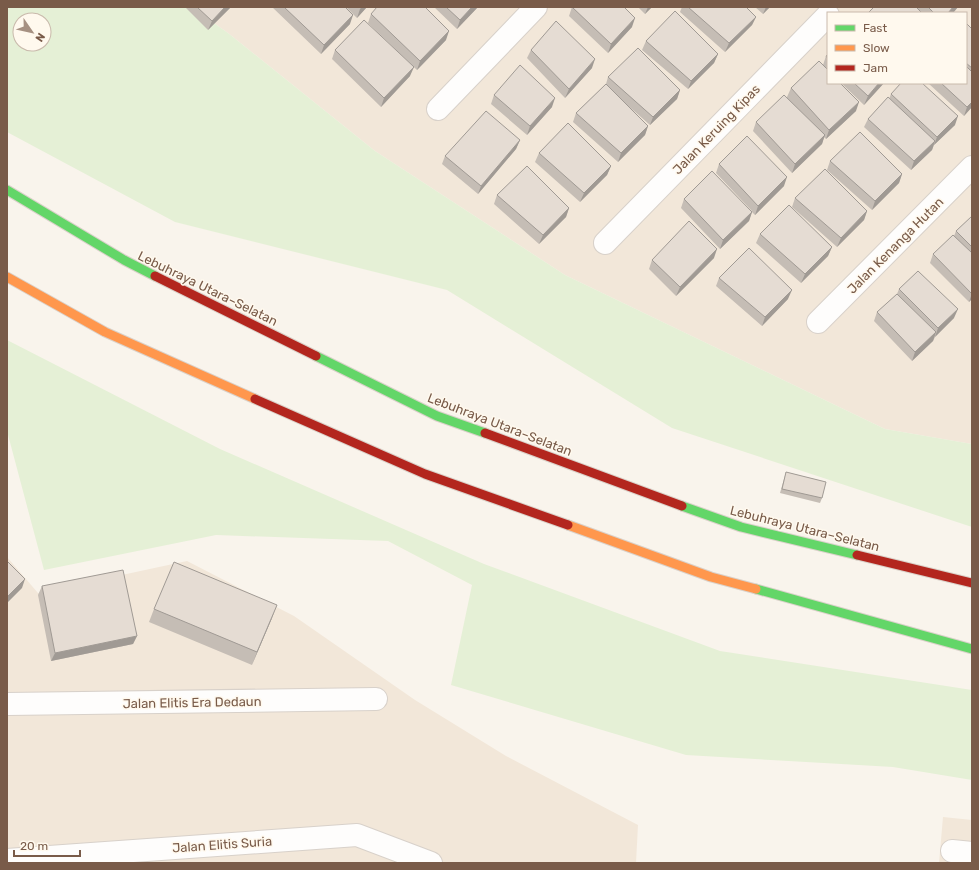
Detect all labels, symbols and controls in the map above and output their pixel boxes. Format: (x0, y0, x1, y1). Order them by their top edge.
north arrow (12, 12, 52, 52)
legend (827, 12, 967, 84)
text: Fast (863, 21, 887, 35)
text: N (32, 30, 47, 44)
text: Slow (863, 41, 890, 55)
text: Jam (863, 61, 888, 75)
street label: Jalan Keruing Kipas (670, 81, 764, 178)
street label: Jalan Kenanga Hutan (844, 194, 947, 297)
street label: Lebuhraya Utara–Selatan (136, 248, 280, 329)
street label: Lebuhraya Utara–Selatan (425, 390, 574, 459)
street label: Lebuhraya Utara–Selatan (729, 503, 881, 554)
street label: Jalan Elitis Era Dedaun (122, 694, 262, 711)
scale bar (14, 832, 80, 858)
street label: Jalan Elitis Suria (172, 834, 273, 855)
text: 20 m (20, 839, 48, 853)

